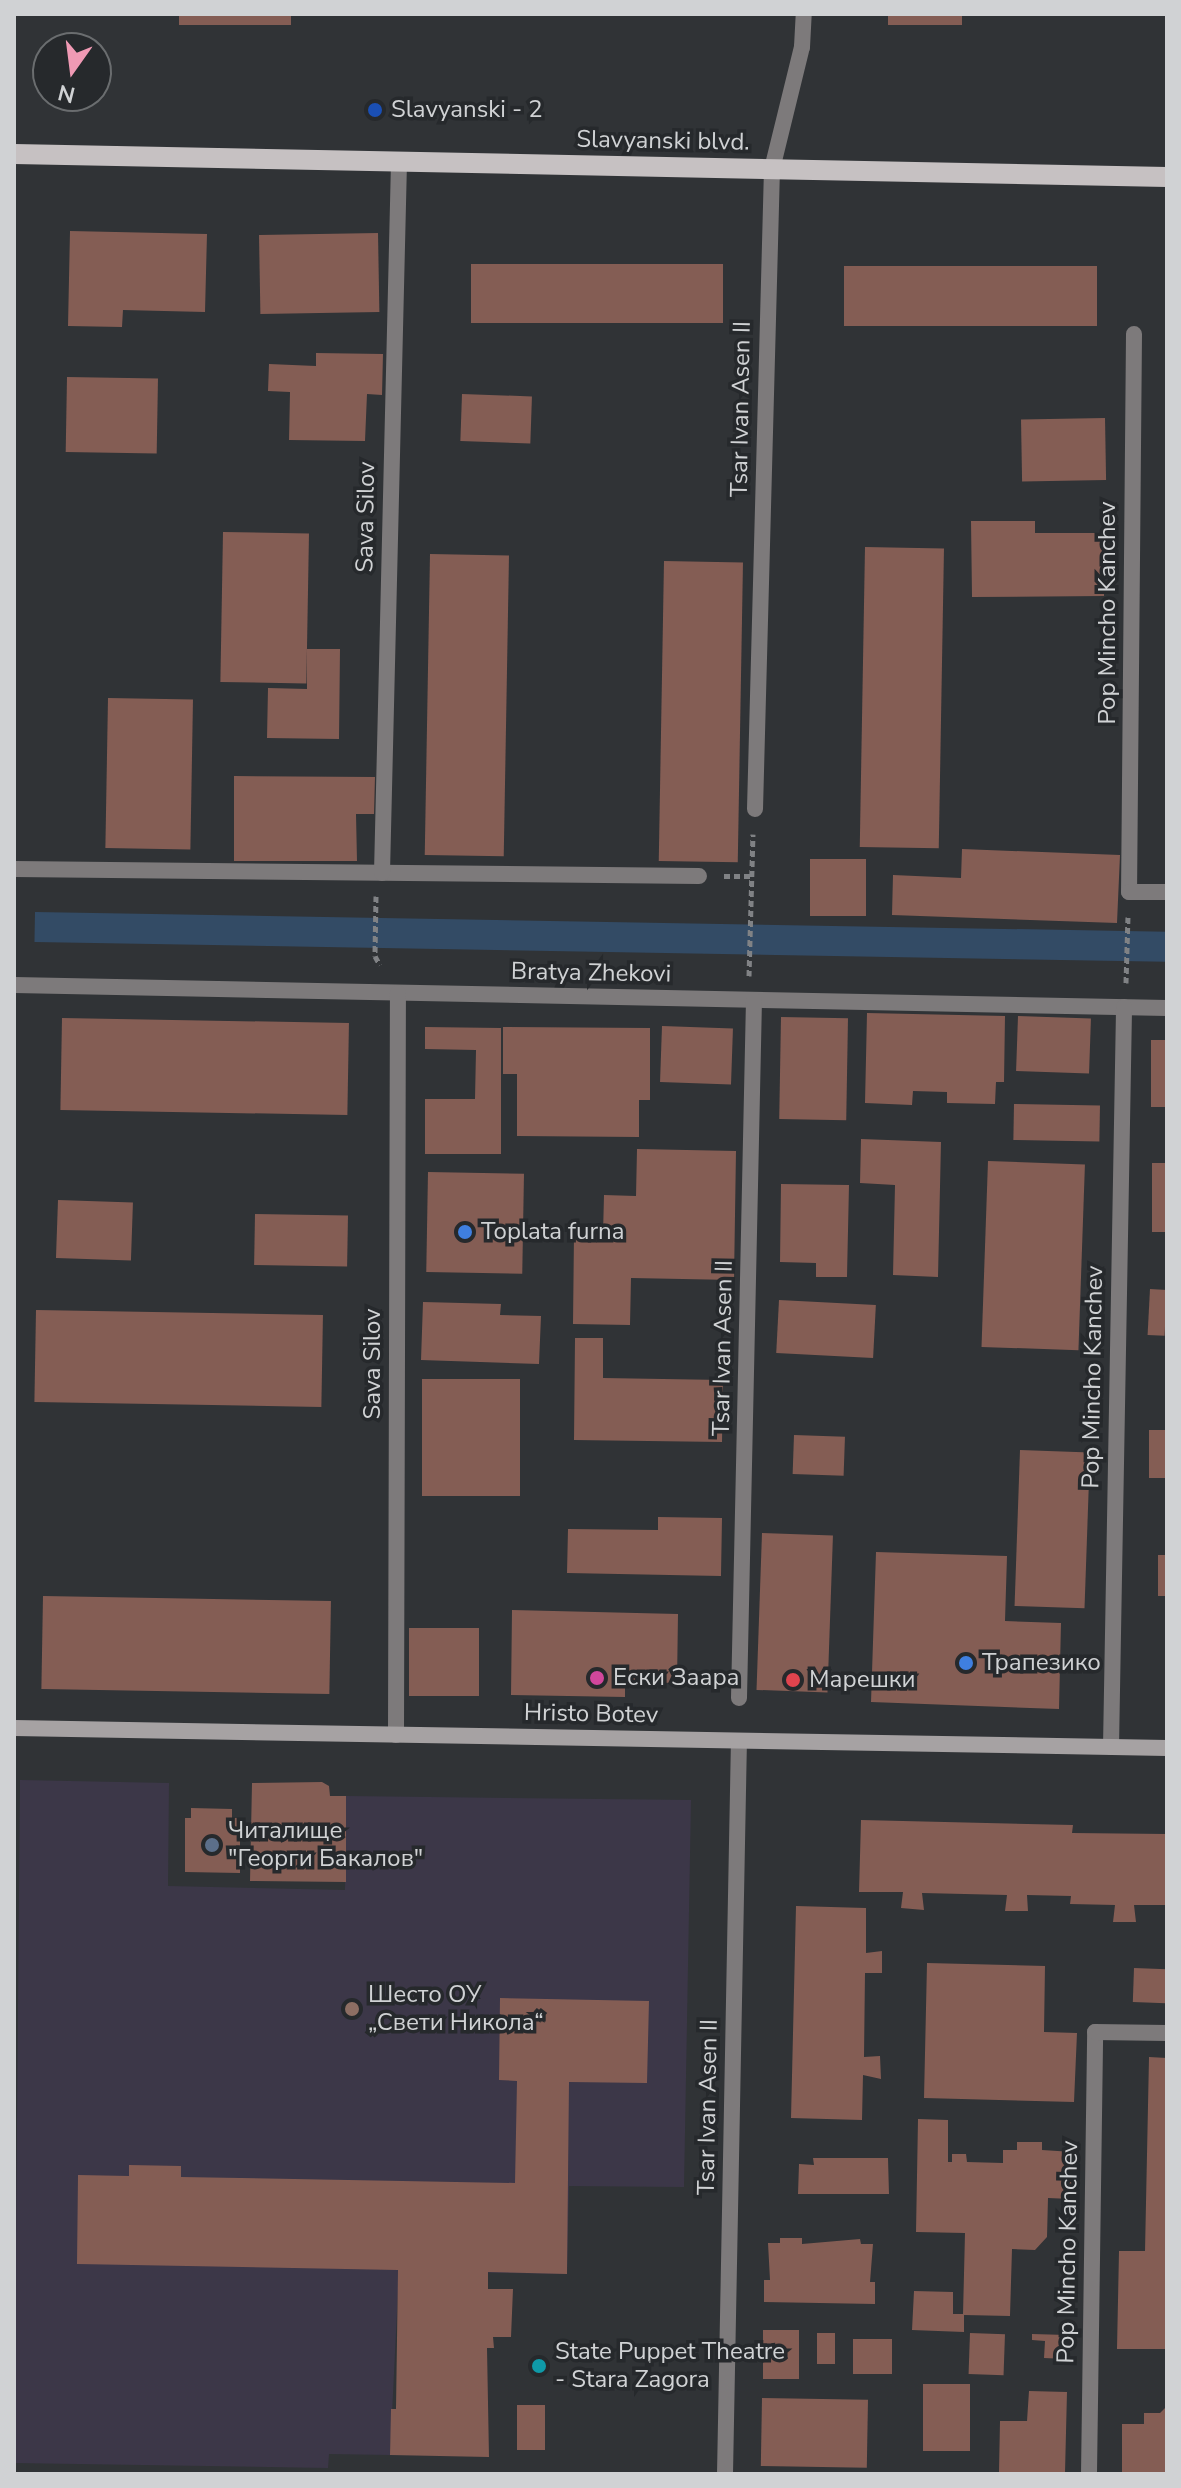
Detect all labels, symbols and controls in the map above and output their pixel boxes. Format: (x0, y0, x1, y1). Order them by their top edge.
north arrow (32, 32, 112, 112)
text: N (55, 77, 78, 110)
place label: Slavyanski - 2 (391, 96, 543, 124)
marker: Slavyanski - 2 (366, 101, 384, 119)
street label: Slavyanski blvd. (576, 125, 750, 157)
street label: Tsar Ivan Asen II (725, 321, 757, 497)
street label: Sava Silov (351, 461, 381, 573)
street label: Pop Mincho Kanchev (1094, 501, 1122, 725)
street label: Bratya Zhekovi (511, 957, 671, 989)
place label: Toplata furna (481, 1218, 624, 1246)
marker: Toplata furna (456, 1223, 474, 1241)
street label: Tsar Ivan Asen II (707, 1260, 739, 1436)
street label: Pop Mincho Kanchev (1077, 1265, 1109, 1489)
street label: Sava Silov (359, 1308, 387, 1420)
place label: Трапезико (982, 1649, 1101, 1677)
marker: Трапезико (957, 1654, 975, 1672)
place label: Ески Заара (613, 1664, 740, 1692)
place label: Марешки (809, 1666, 916, 1694)
marker: Ески Заара (588, 1669, 606, 1687)
marker: Марешки (784, 1671, 802, 1689)
street label: Hristo Botev (524, 1698, 658, 1730)
place label: Читалище "Георги Бакалов" (228, 1817, 423, 1873)
marker: Читалище "Георги Бакалов" (203, 1836, 221, 1854)
place label: Шесто ОУ „Свети Никола“ (368, 1981, 544, 2037)
marker: Шесто ОУ „Свети Никола“ (343, 2000, 361, 2018)
street label: Tsar Ivan Asen II (692, 2019, 724, 2195)
street label: Pop Mincho Kanchev (1052, 2140, 1084, 2364)
place label: State Puppet Theatre - Stara Zagora (555, 2338, 785, 2394)
marker: State Puppet Theatre - Stara Zagora (530, 2357, 548, 2375)

